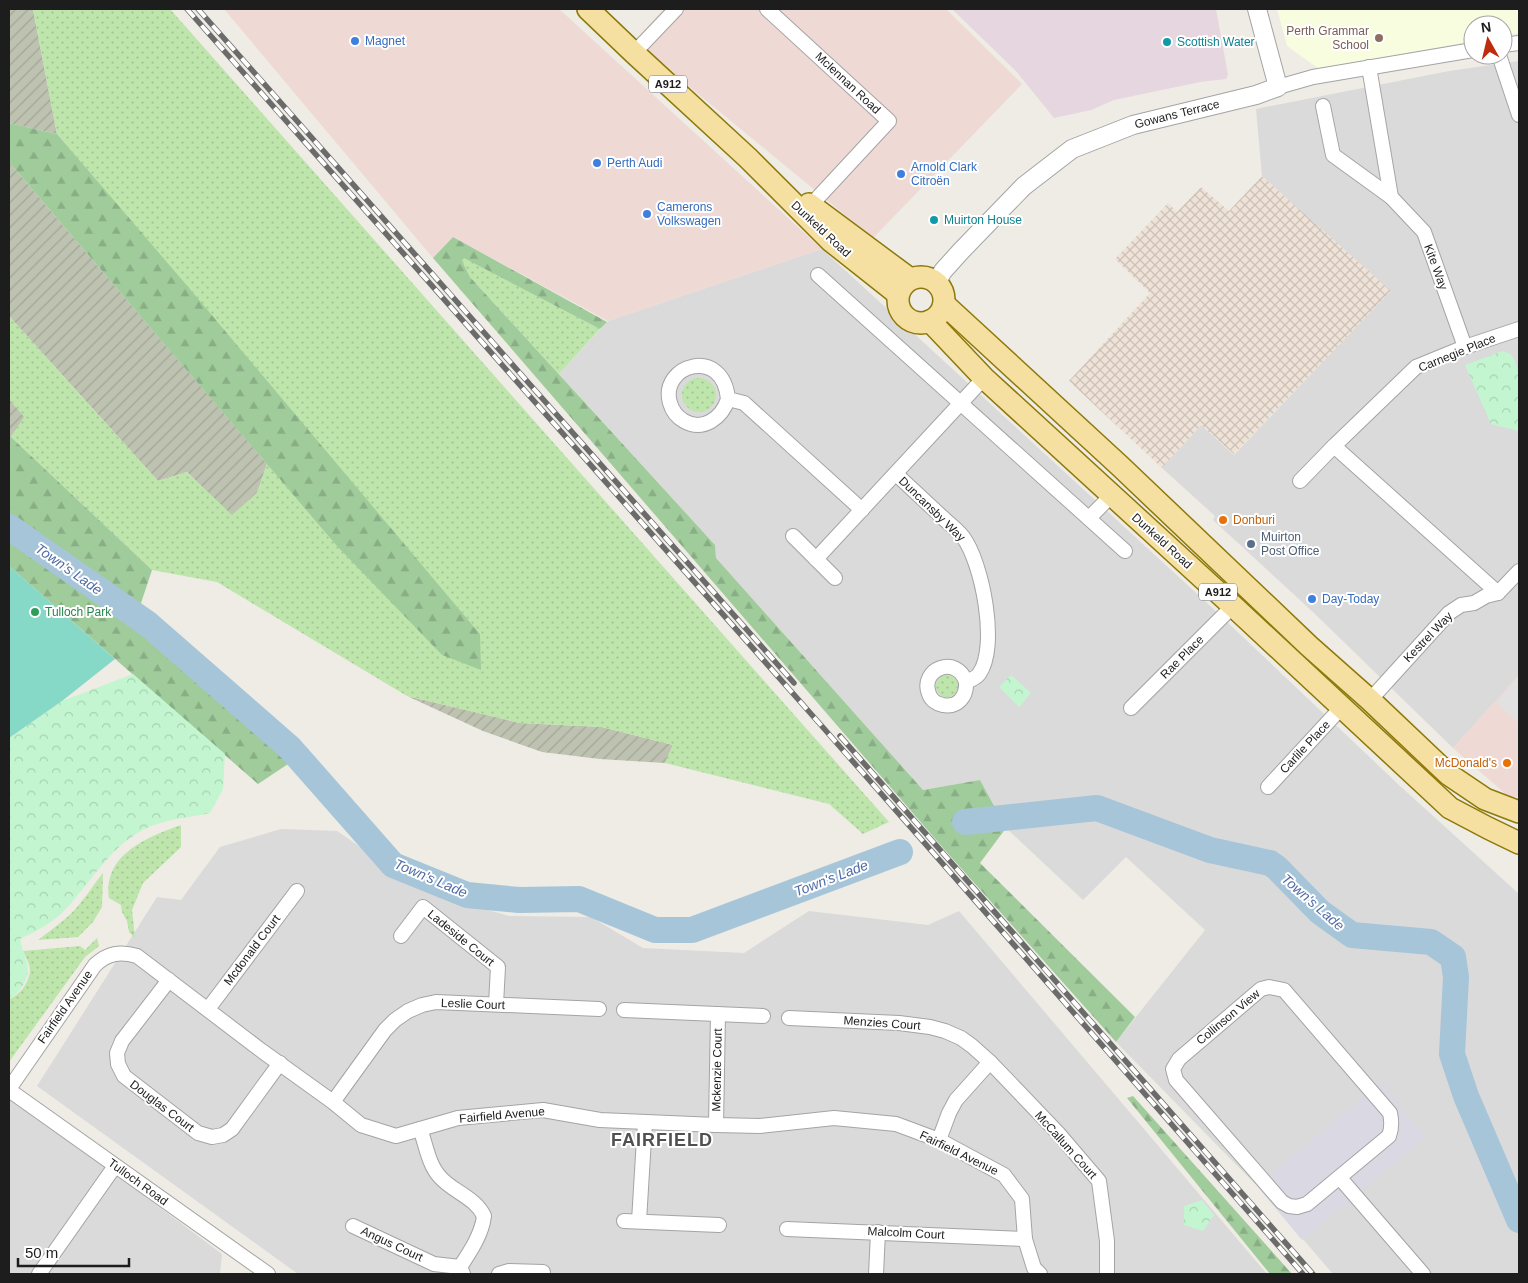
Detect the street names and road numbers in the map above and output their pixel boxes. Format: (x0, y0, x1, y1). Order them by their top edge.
street label: Mclennan Road (812, 49, 884, 117)
road number: A912 (649, 76, 687, 92)
street label: Gowans Terrace (1133, 97, 1221, 131)
street label: Dunkeld Road (788, 198, 854, 260)
street label: Kite Way (1421, 242, 1451, 292)
street label: Carnegie Place (1416, 331, 1498, 375)
street label: Duncansby Way (896, 474, 968, 544)
street label: Dunkeld Road (1129, 510, 1195, 572)
road number: A912 (1199, 584, 1237, 600)
street label: Kestrel Way (1401, 609, 1455, 665)
street label: Rae Place (1157, 632, 1207, 682)
street label: Carlile Place (1277, 717, 1333, 776)
street label: Ladeside Court (425, 907, 498, 969)
street label: Mcdonald Court (221, 911, 283, 988)
street label: Fairfield Avenue (35, 968, 96, 1046)
street label: Collinson View (1193, 986, 1263, 1048)
street label: Leslie Court (441, 996, 506, 1012)
street label: Menzies Court (843, 1013, 922, 1033)
street label: Mckenzie Court (709, 1028, 725, 1112)
street label: Douglas Court (127, 1077, 197, 1135)
street label: Fairfield Avenue (459, 1104, 546, 1126)
street label: McCallum Court (1032, 1108, 1100, 1182)
street label: Fairfield Avenue (917, 1128, 1001, 1178)
street label: Tulloch Road (105, 1156, 171, 1208)
street label: Angus Court (359, 1224, 426, 1265)
street label: Malcolm Court (867, 1224, 946, 1242)

